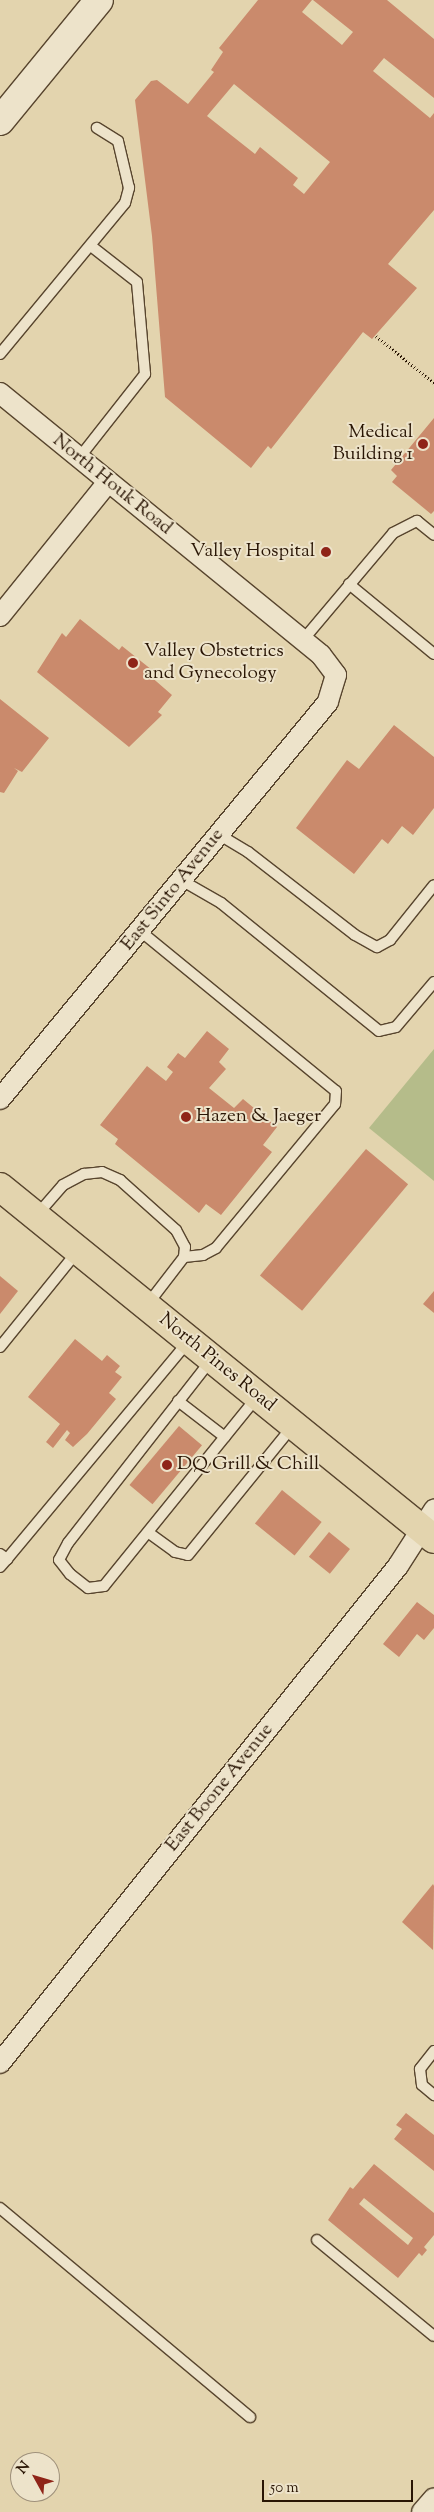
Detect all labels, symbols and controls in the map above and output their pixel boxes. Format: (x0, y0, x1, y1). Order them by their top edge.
place label: Medical Building 1 (333, 422, 413, 466)
street label: North Houk Road (47, 430, 177, 540)
marker: Medical Building 1 (417, 438, 429, 450)
place label: Valley Hospital (190, 541, 315, 563)
marker: Valley Hospital (319, 545, 333, 559)
place label: Valley Obstetrics and Gynecology (144, 641, 284, 685)
marker: Valley Obstetrics and Gynecology (126, 656, 140, 670)
street label: East Sinto Avenue (117, 824, 229, 956)
place label: Hazen & Jaeger (196, 1106, 321, 1128)
marker: Hazen & Jaeger (180, 1111, 192, 1123)
street label: North Pines Road (154, 1309, 280, 1417)
place label: DQ Grill & Chill (177, 1454, 319, 1476)
marker: DQ Grill & Chill (161, 1459, 173, 1471)
street label: East Boone Avenue (161, 1719, 279, 1857)
north arrow (10, 2452, 60, 2502)
text: N (13, 2458, 35, 2479)
scale bar (264, 2470, 415, 2502)
text: 50 m (270, 2478, 299, 2499)

